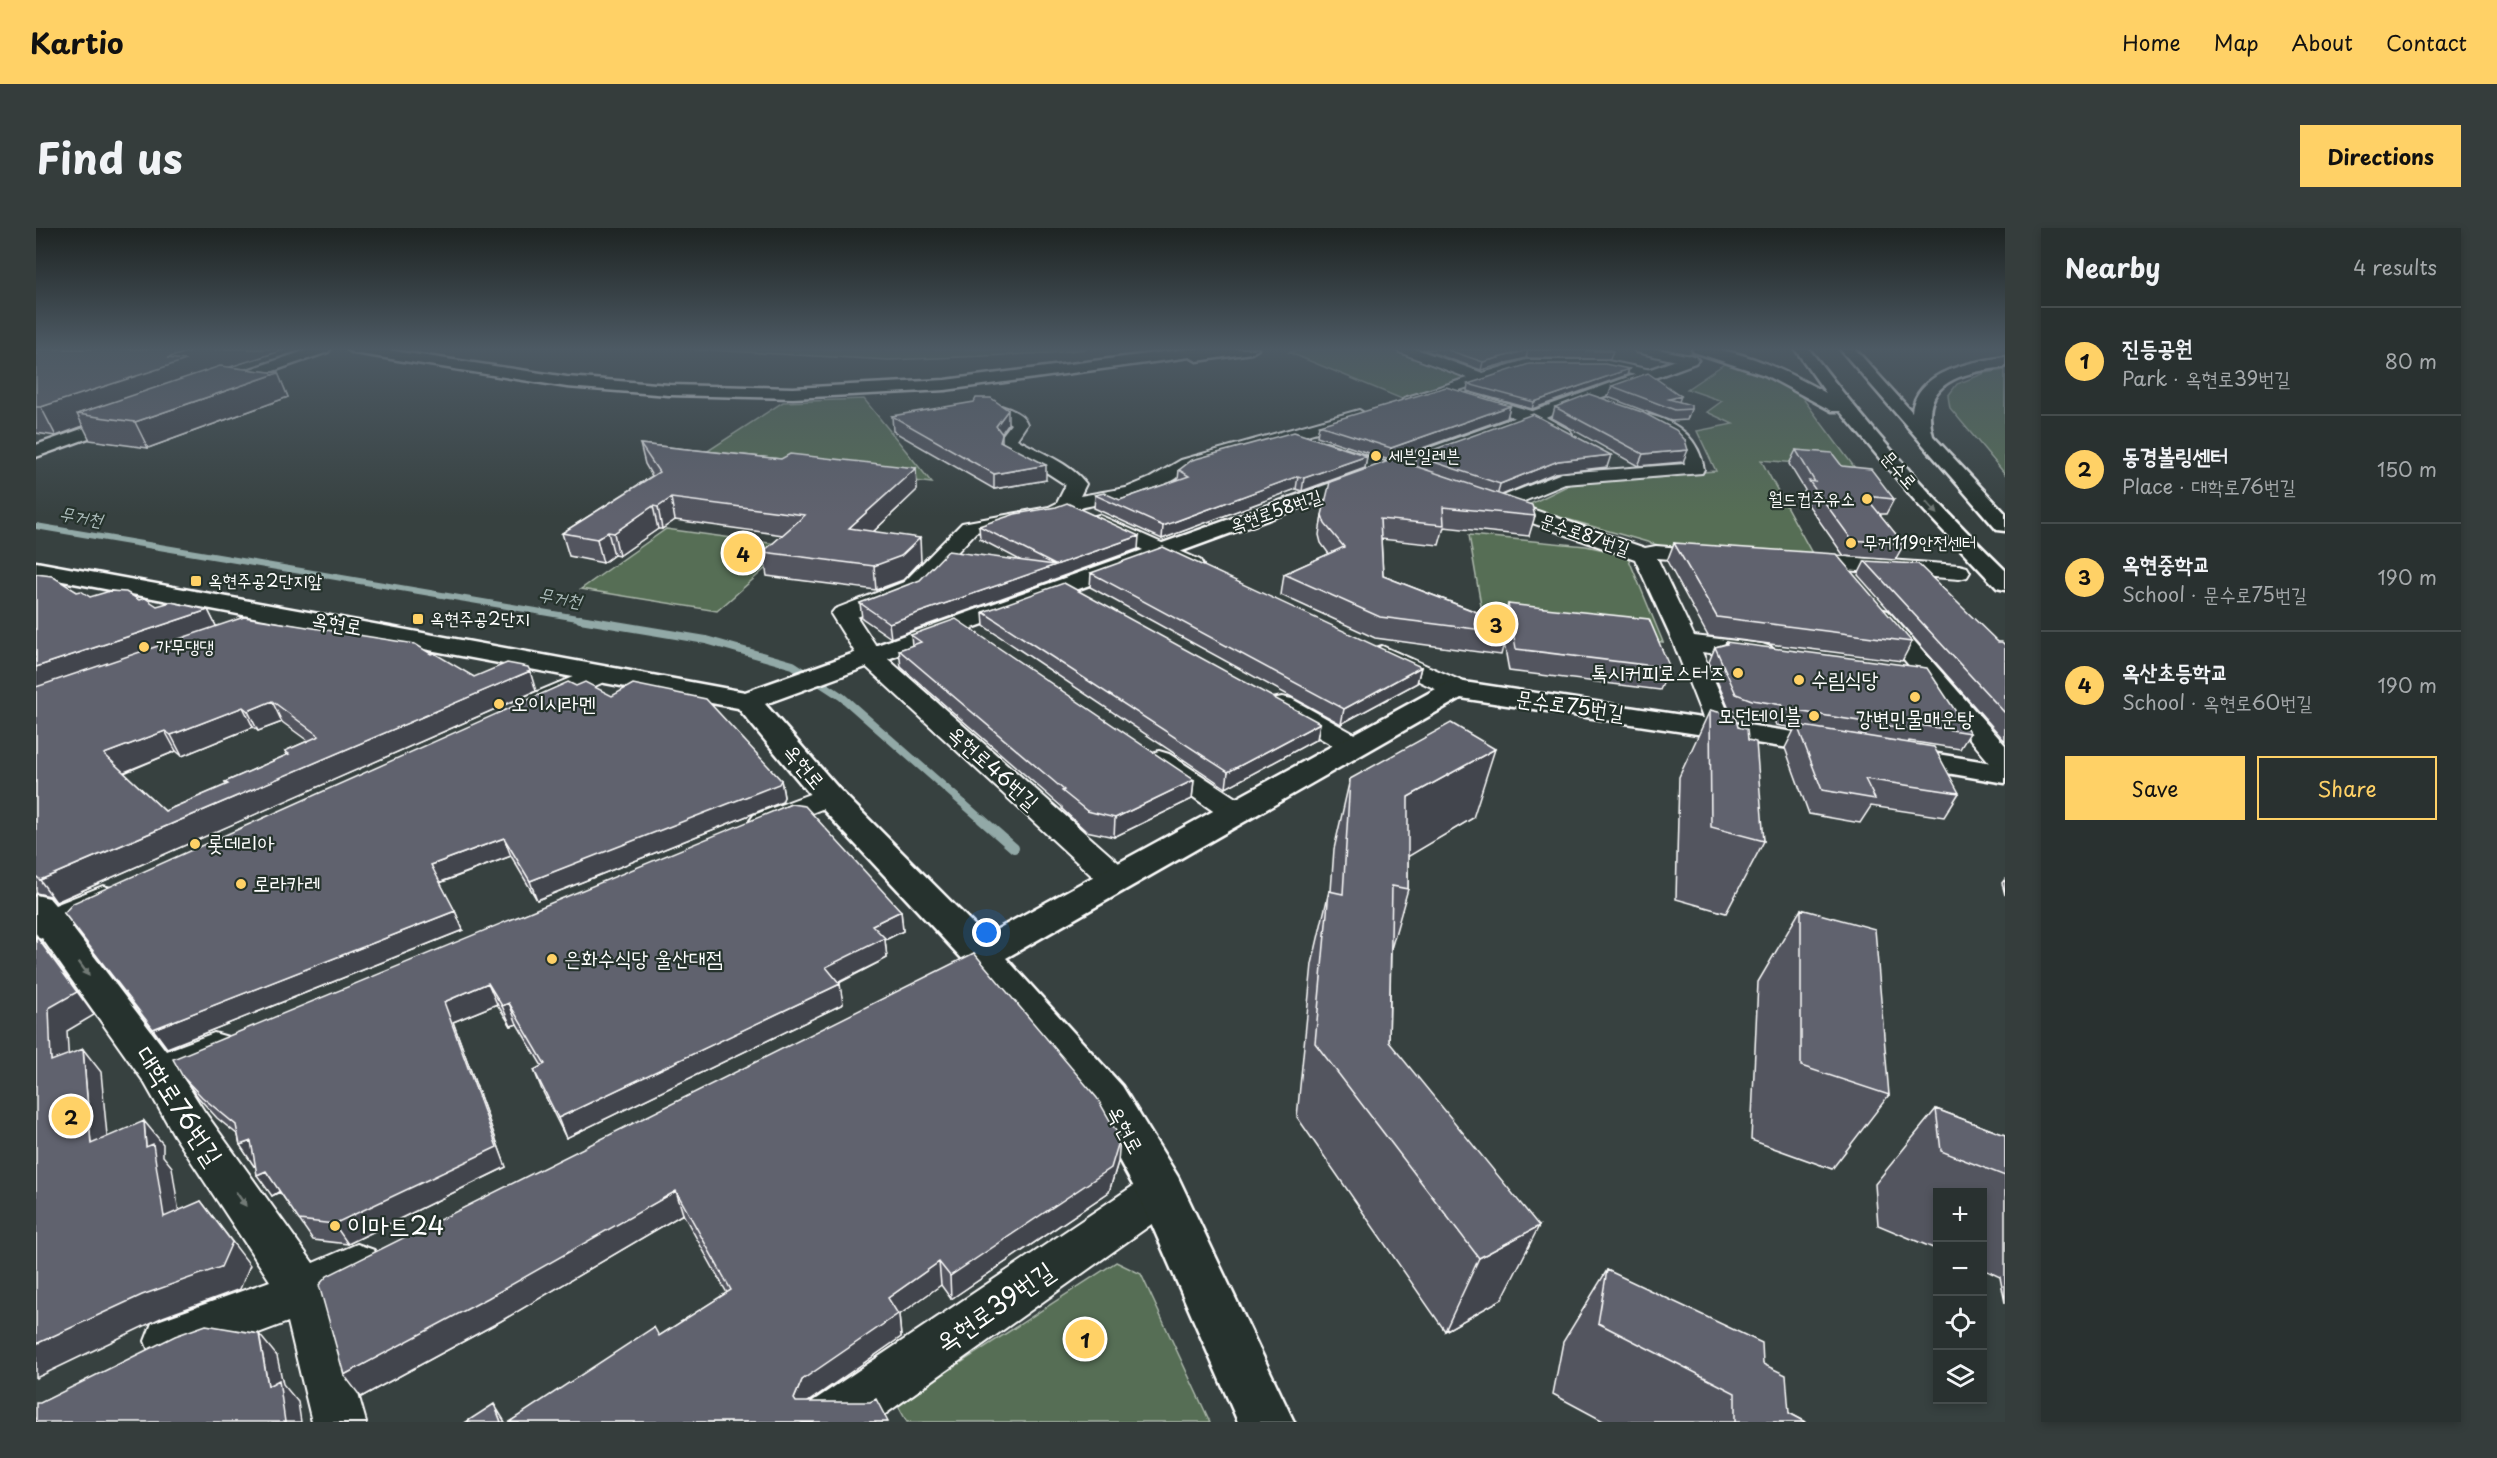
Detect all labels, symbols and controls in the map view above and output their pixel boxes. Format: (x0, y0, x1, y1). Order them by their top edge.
text: Kartio (30, 21, 124, 64)
text: Home (2122, 26, 2181, 58)
text: Map (2214, 26, 2259, 58)
text: About (2292, 26, 2353, 58)
text: Contact (2386, 26, 2467, 58)
text: Find us (36, 125, 183, 188)
button: Directions (2300, 125, 2461, 187)
text: Nearby (2065, 248, 2160, 287)
text: 4 results (2353, 252, 2437, 282)
text: 진등공원 (2122, 330, 2193, 363)
text: 1 (2080, 346, 2089, 376)
text: 80 m (2385, 346, 2437, 376)
text: Park · 옥현로39번길 (2122, 363, 2290, 393)
text: 동경볼링센터 (2122, 438, 2228, 471)
place label: 세븐일레븐 (1388, 441, 1460, 468)
street label: 문수로 (1876, 444, 1925, 494)
marker: 세븐일레븐 (1369, 449, 1383, 463)
text: 2 (2077, 454, 2092, 484)
text: 150 m (2377, 454, 2437, 484)
text: Place · 대학로76번길 (2122, 471, 2296, 501)
street label: 옥현로58번길 (1226, 481, 1325, 538)
place label: 월드컵주유소 (1768, 484, 1855, 511)
marker: 월드컵주유소 (1860, 492, 1874, 506)
water label: 무거천 (58, 498, 106, 533)
one-way arrow (1925, 500, 1938, 515)
street label: 문수로87번길 (1537, 506, 1634, 562)
place label: 무거119안전센터 (1863, 528, 1977, 555)
pin: 4 (724, 530, 762, 576)
marker: 무거119안전센터 (1844, 536, 1858, 550)
text: 옥현중학교 (2122, 546, 2211, 579)
text: 3 (2078, 562, 2091, 592)
text: 190 m (2378, 562, 2437, 592)
place label: 옥현주공2단지앞 (208, 566, 323, 593)
marker: 옥현주공2단지앞 (189, 574, 203, 588)
water label: 무거천 (537, 579, 585, 614)
text: School · 문수로75번길 (2122, 579, 2307, 609)
street label: 옥현로 (310, 602, 365, 642)
pin: 3 (1476, 602, 1516, 646)
place label: 옥현주공2단지 (430, 604, 530, 631)
marker: 옥현주공2단지 (411, 612, 425, 626)
place label: 가무댕댕 (156, 632, 214, 659)
marker: 가무댕댕 (137, 640, 151, 654)
text: 옥산초등학교 (2122, 654, 2228, 687)
place label: 톡시커피로스터즈 (1591, 655, 1726, 687)
place label: 수림식당 (1811, 662, 1879, 694)
marker: 톡시커피로스터즈 (1731, 666, 1745, 680)
text: 4 (2078, 670, 2091, 700)
text: 190 m (2378, 670, 2437, 700)
marker: 수림식당 (1792, 673, 1806, 687)
street label: 문수로75번길 (1514, 681, 1627, 727)
place label: 오이시라멘 (511, 686, 596, 718)
text: School · 옥현로60번길 (2122, 687, 2312, 717)
marker: 강변민물매운탕 (1908, 690, 1922, 704)
marker: 오이시라멘 (492, 697, 506, 711)
place label: 모던테이블 (1718, 698, 1802, 730)
place label: 강변민물매운탕 (1856, 701, 1974, 733)
marker: 모던테이블 (1807, 709, 1821, 723)
street label: 옥현로46번길 (942, 717, 1047, 816)
street label: 옥현로 (777, 736, 834, 795)
button: Save (2065, 756, 2245, 820)
button: Share (2257, 756, 2437, 820)
place label: 롯데리아 (207, 826, 275, 858)
marker: 롯데리아 (188, 837, 202, 851)
place label: 로라카레 (253, 866, 321, 898)
marker: 로라카레 (234, 877, 248, 891)
your location (972, 918, 1001, 947)
place label: 은화수식당 울산대점 (564, 941, 723, 973)
marker: 은화수식당 울산대점 (545, 952, 559, 966)
one-way arrow (77, 961, 89, 976)
street label: 대학로76번길 (127, 1038, 234, 1173)
pin: 2 (51, 1094, 90, 1138)
street label: 옥현로 (1100, 1099, 1153, 1159)
map controls (1933, 1188, 1987, 1404)
button: + (1933, 1188, 1987, 1242)
one-way arrow (235, 1191, 246, 1207)
place label: 이마트24 (347, 1205, 445, 1244)
marker: 이마트24 (328, 1219, 342, 1233)
button: − (1933, 1242, 1987, 1296)
street label: 옥현로39번길 (927, 1251, 1061, 1361)
button: locate (1933, 1296, 1987, 1350)
pin: 1 (1066, 1316, 1104, 1362)
button: layers (1933, 1350, 1987, 1404)

